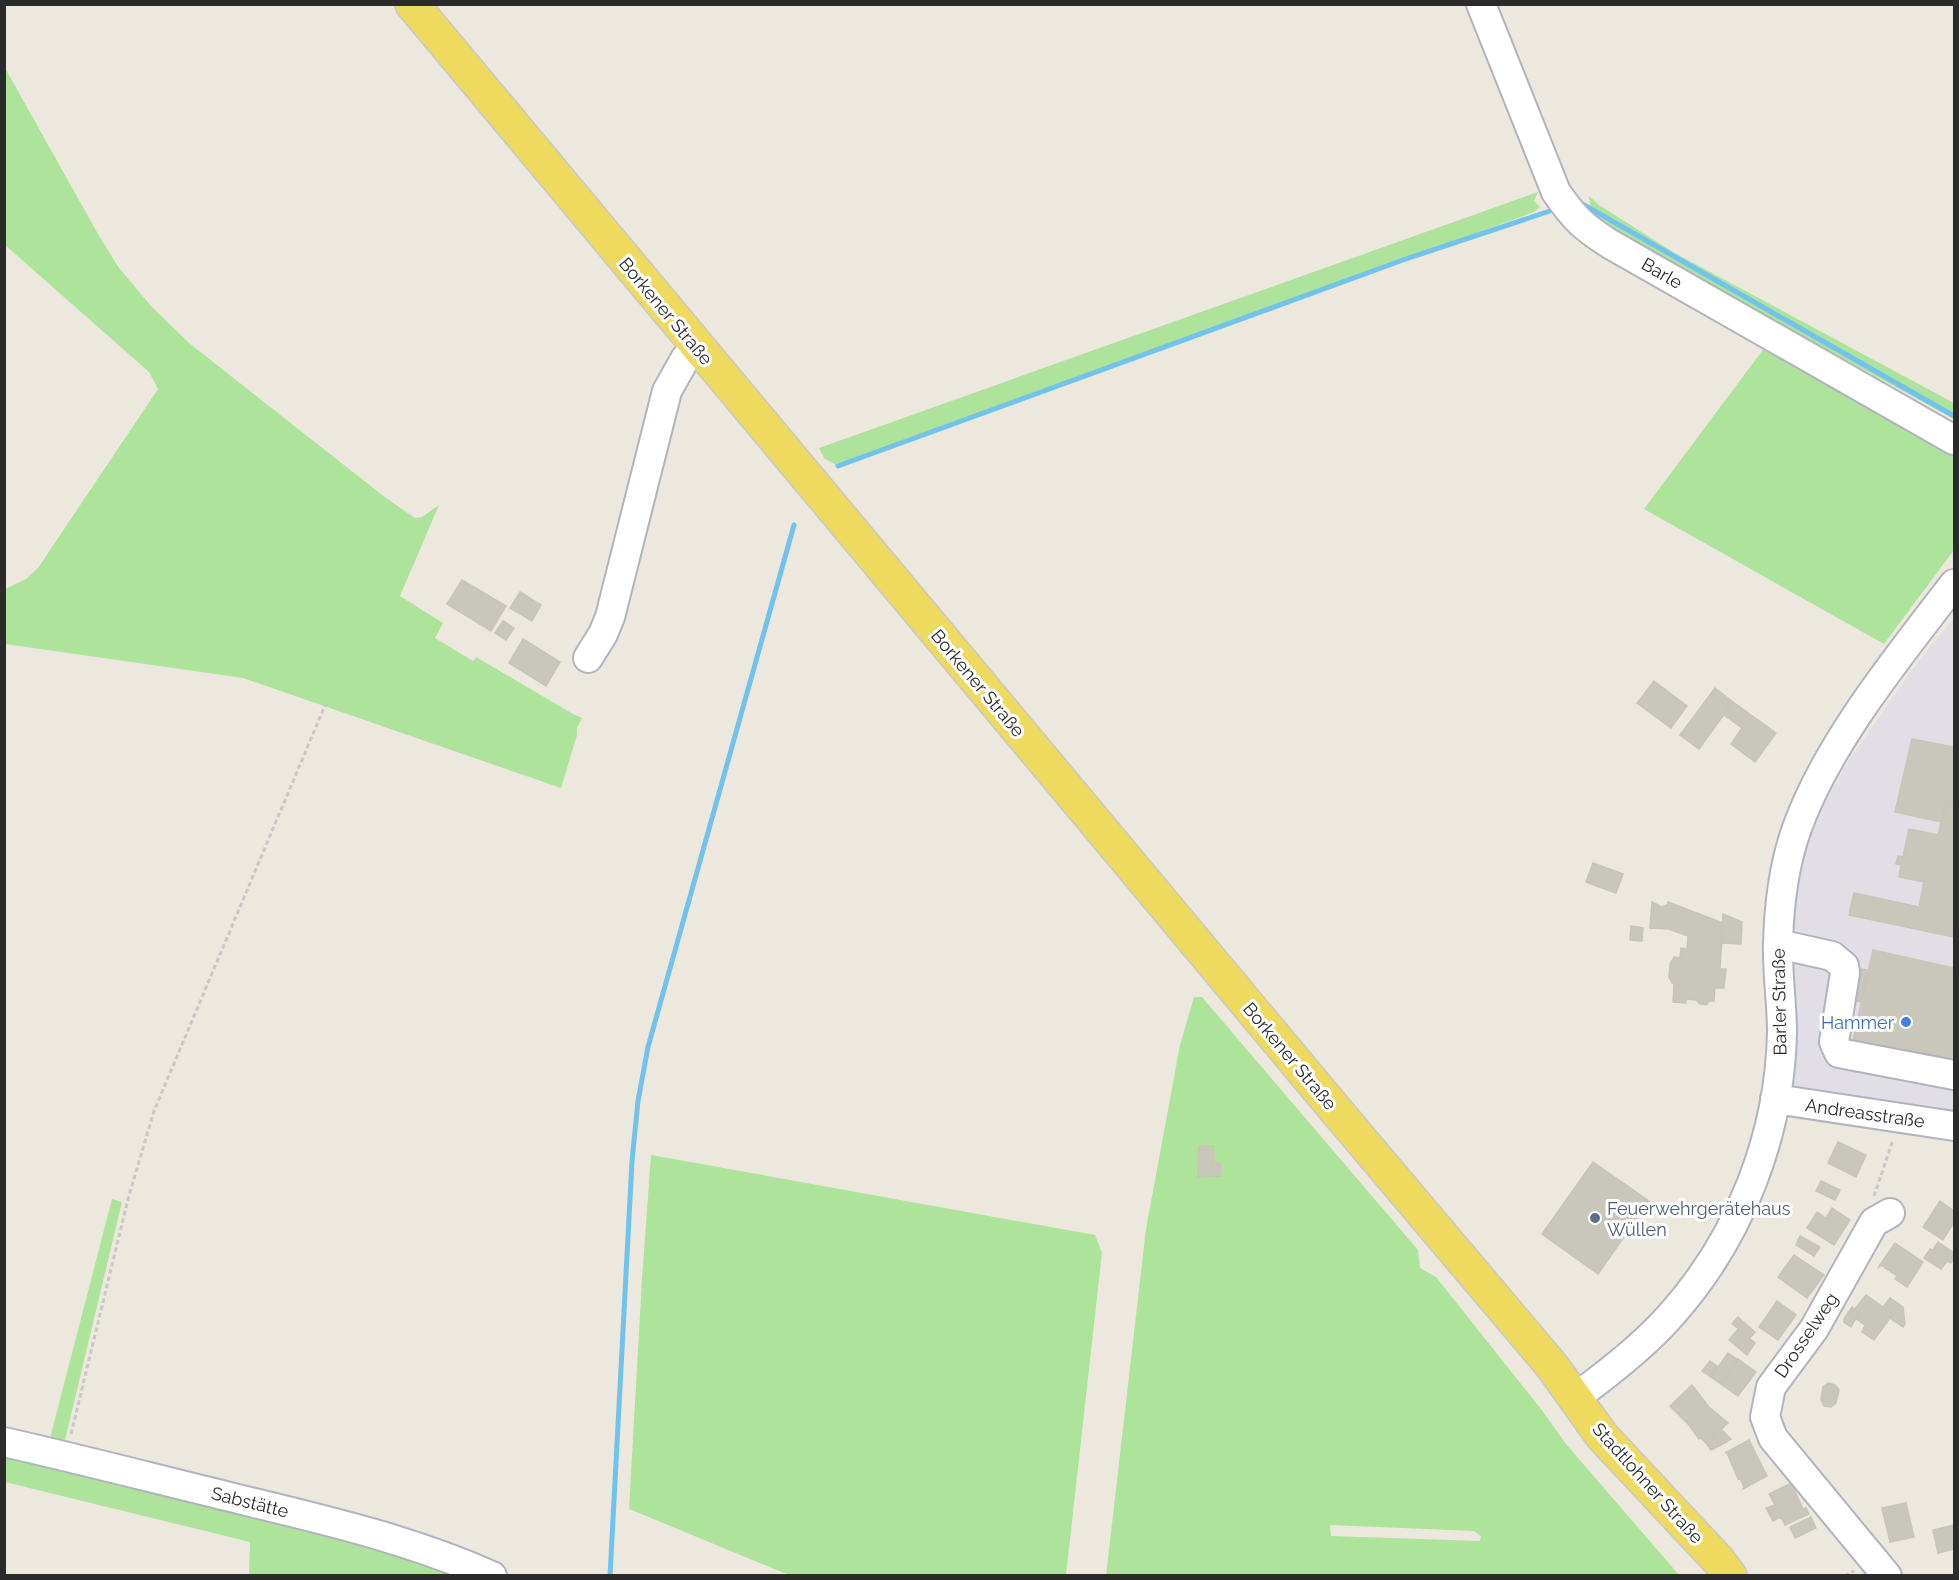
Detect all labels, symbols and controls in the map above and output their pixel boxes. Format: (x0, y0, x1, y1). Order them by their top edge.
street label: Borkener Straße (615, 253, 717, 369)
street label: Barle (1638, 253, 1686, 293)
street label: Borkener Straße (927, 625, 1029, 741)
street label: Barler Straße (1768, 948, 1790, 1056)
street label: Borkener Straße (1239, 998, 1341, 1114)
place label: Hammer (1821, 1012, 1895, 1033)
marker: Hammer (1899, 1015, 1913, 1029)
street label: Andreasstraße (1804, 1094, 1926, 1132)
place label: Feuerwehrgerätehaus Wüllen (1607, 1198, 1791, 1240)
marker: Feuerwehrgerätehaus Wüllen (1588, 1211, 1602, 1225)
street label: Drosselweg (1770, 1288, 1842, 1382)
street label: Stadtlohner Straße (1588, 1418, 1708, 1548)
street label: Sabstätte (209, 1482, 291, 1522)

